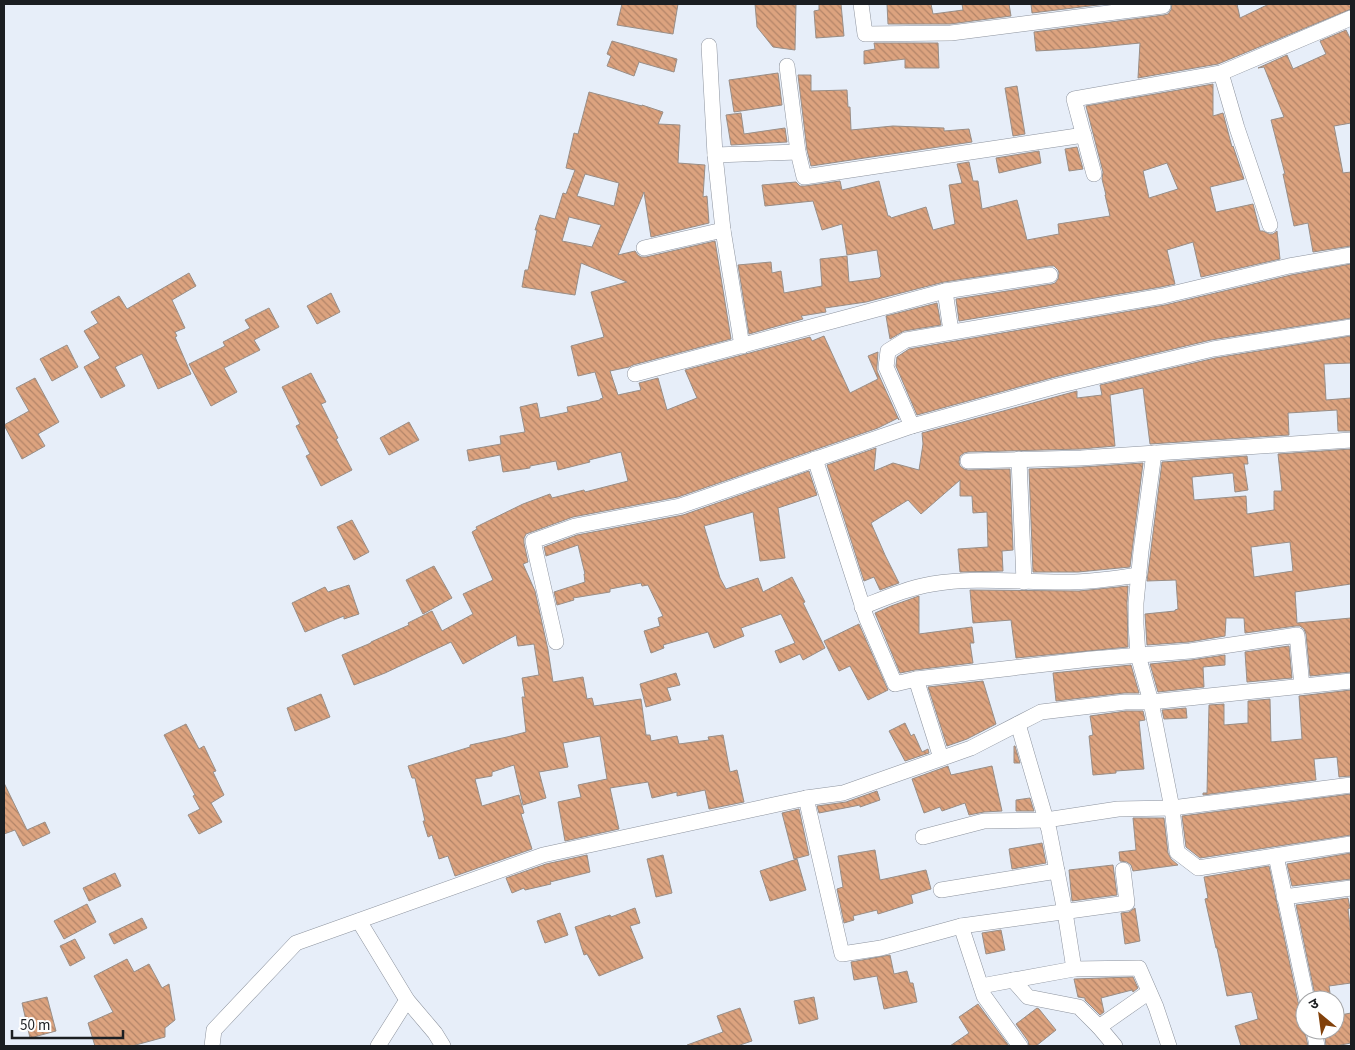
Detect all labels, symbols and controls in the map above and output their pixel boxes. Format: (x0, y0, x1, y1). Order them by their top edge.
north arrow (1295, 990, 1345, 1040)
text: उ (1306, 993, 1323, 1015)
scale bar (12, 1008, 124, 1040)
text: 50 m (20, 1015, 50, 1036)

